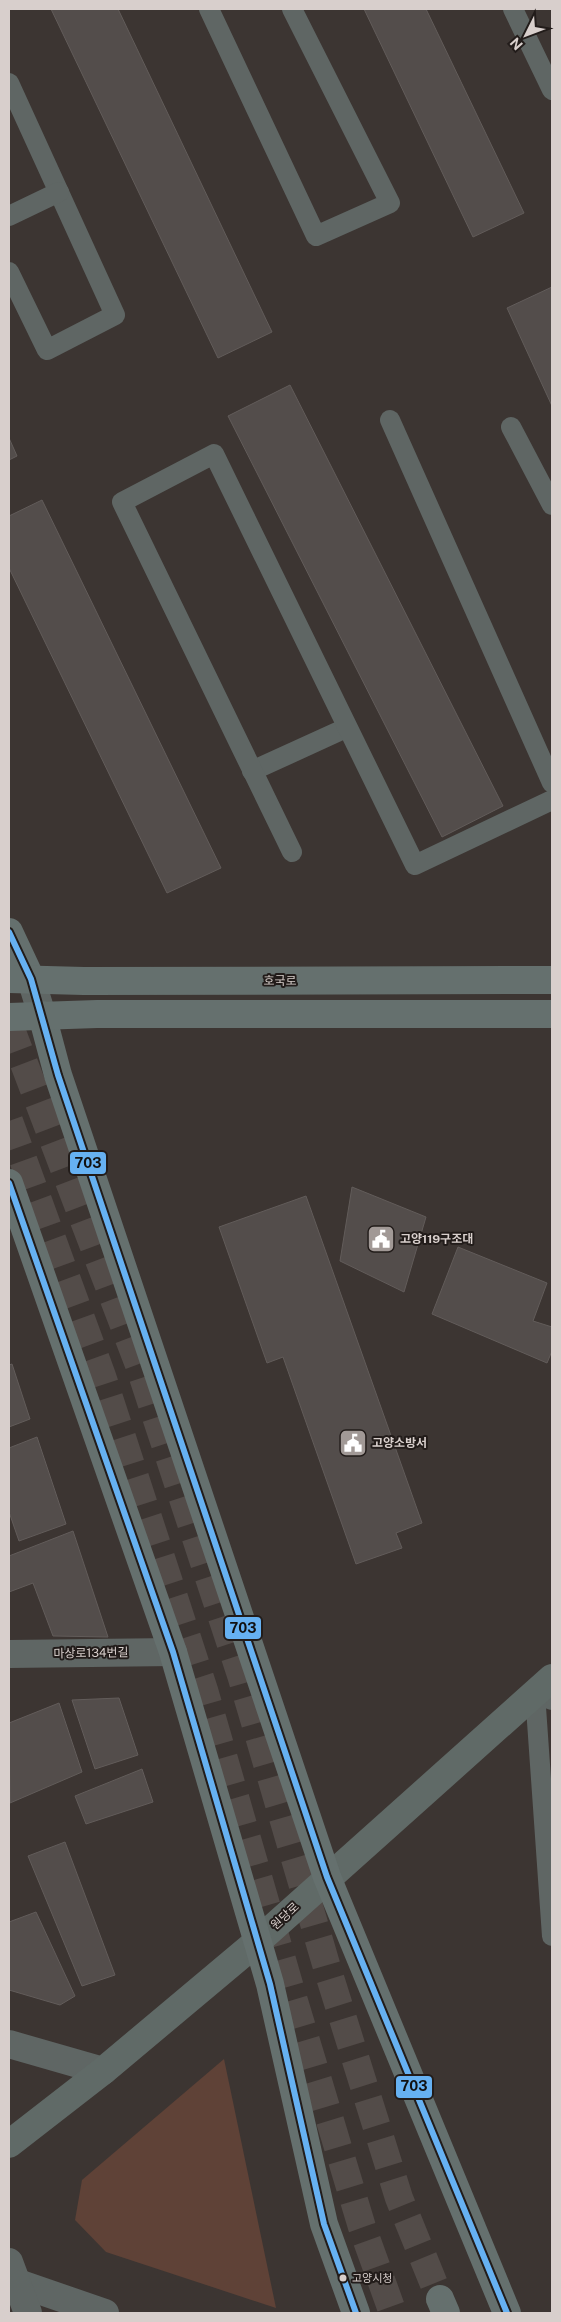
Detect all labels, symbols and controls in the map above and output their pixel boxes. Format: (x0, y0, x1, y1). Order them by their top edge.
north arrow (501, 10, 551, 60)
text: N (507, 34, 526, 53)
street label: 호국로 (263, 974, 297, 988)
line badge: 703 (69, 1151, 107, 1175)
text: 703 (75, 1155, 101, 1171)
public building icon: 고양119구조대 (366, 1224, 396, 1254)
place label: 고양119구조대 (400, 1232, 473, 1246)
public building icon: 고양소방서 (338, 1428, 368, 1458)
place label: 고양소방서 (372, 1436, 427, 1450)
line badge: 703 (224, 1616, 262, 1640)
text: 703 (230, 1620, 256, 1636)
street label: 마상로134번길 (53, 1645, 129, 1661)
street label: 원당로 (268, 1900, 302, 1932)
line badge: 703 (395, 2075, 433, 2099)
text: 703 (401, 2078, 427, 2094)
place label: 고양시청 (352, 2272, 392, 2284)
marker: 고양시청 (338, 2273, 348, 2283)

